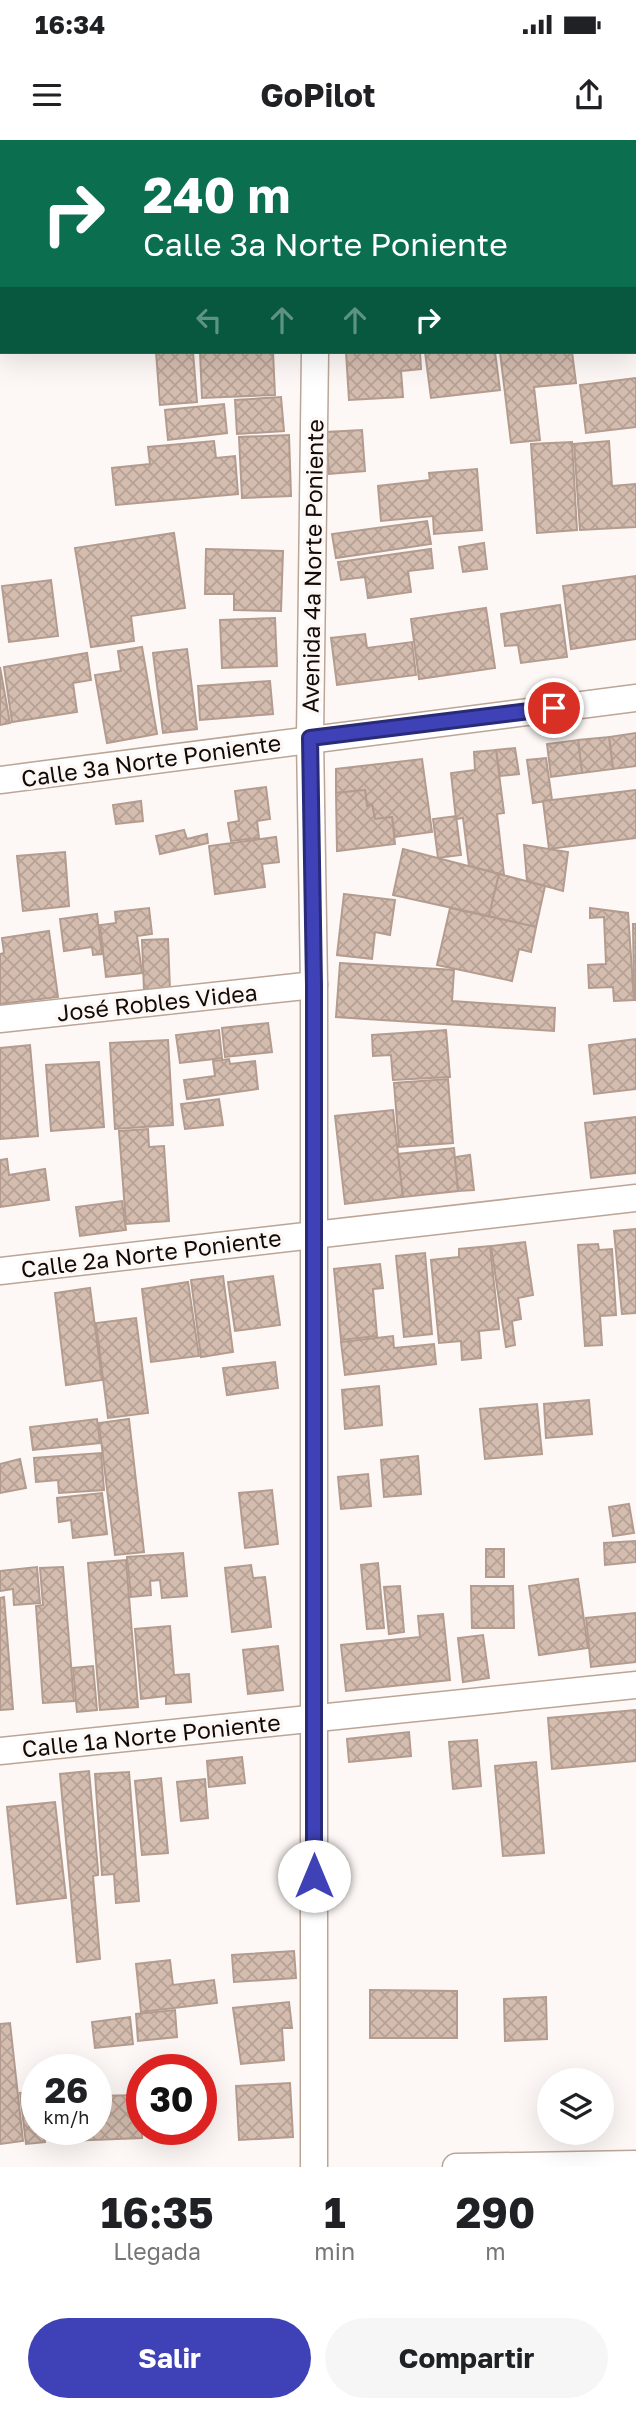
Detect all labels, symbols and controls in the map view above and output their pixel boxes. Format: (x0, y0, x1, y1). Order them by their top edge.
text: 16:34 (35, 9, 105, 40)
icon: menu (28, 76, 66, 114)
text: GoPilot (260, 76, 376, 114)
icon: share (570, 76, 608, 114)
text: 240 m (143, 165, 291, 224)
icon: right (28, 168, 119, 259)
text: Calle 3a Norte Poniente (143, 225, 508, 263)
icon: left (190, 301, 228, 339)
icon: ahead (263, 301, 301, 339)
icon: ahead (336, 301, 374, 339)
icon: right (409, 301, 447, 339)
street label: Avenida 4a Norte Poniente (295, 419, 329, 713)
pin (524, 678, 584, 738)
icon: arrive (535, 689, 573, 727)
street label: Calle 3a Norte Poniente (19, 728, 283, 792)
street label: José Robles Videa (55, 978, 259, 1026)
street label: Calle 2a Norte Poniente (19, 1223, 283, 1283)
street label: Calle 1a Norte Poniente (20, 1707, 282, 1763)
position arrow (277, 1839, 351, 1913)
speed limit sign: 30 (126, 2054, 217, 2145)
map controls (537, 2068, 614, 2145)
button: layers (537, 2068, 614, 2145)
text: 26 (45, 2069, 88, 2111)
text: km/h (44, 2106, 89, 2128)
text: 16:35 (101, 2187, 214, 2237)
text: 1 (324, 2187, 346, 2237)
text: 290 (456, 2187, 535, 2237)
text: Llegada (113, 2237, 201, 2265)
text: min (314, 2237, 355, 2265)
text: m (485, 2237, 506, 2265)
button: Salir (28, 2318, 311, 2398)
button: Compartir (325, 2318, 608, 2398)

